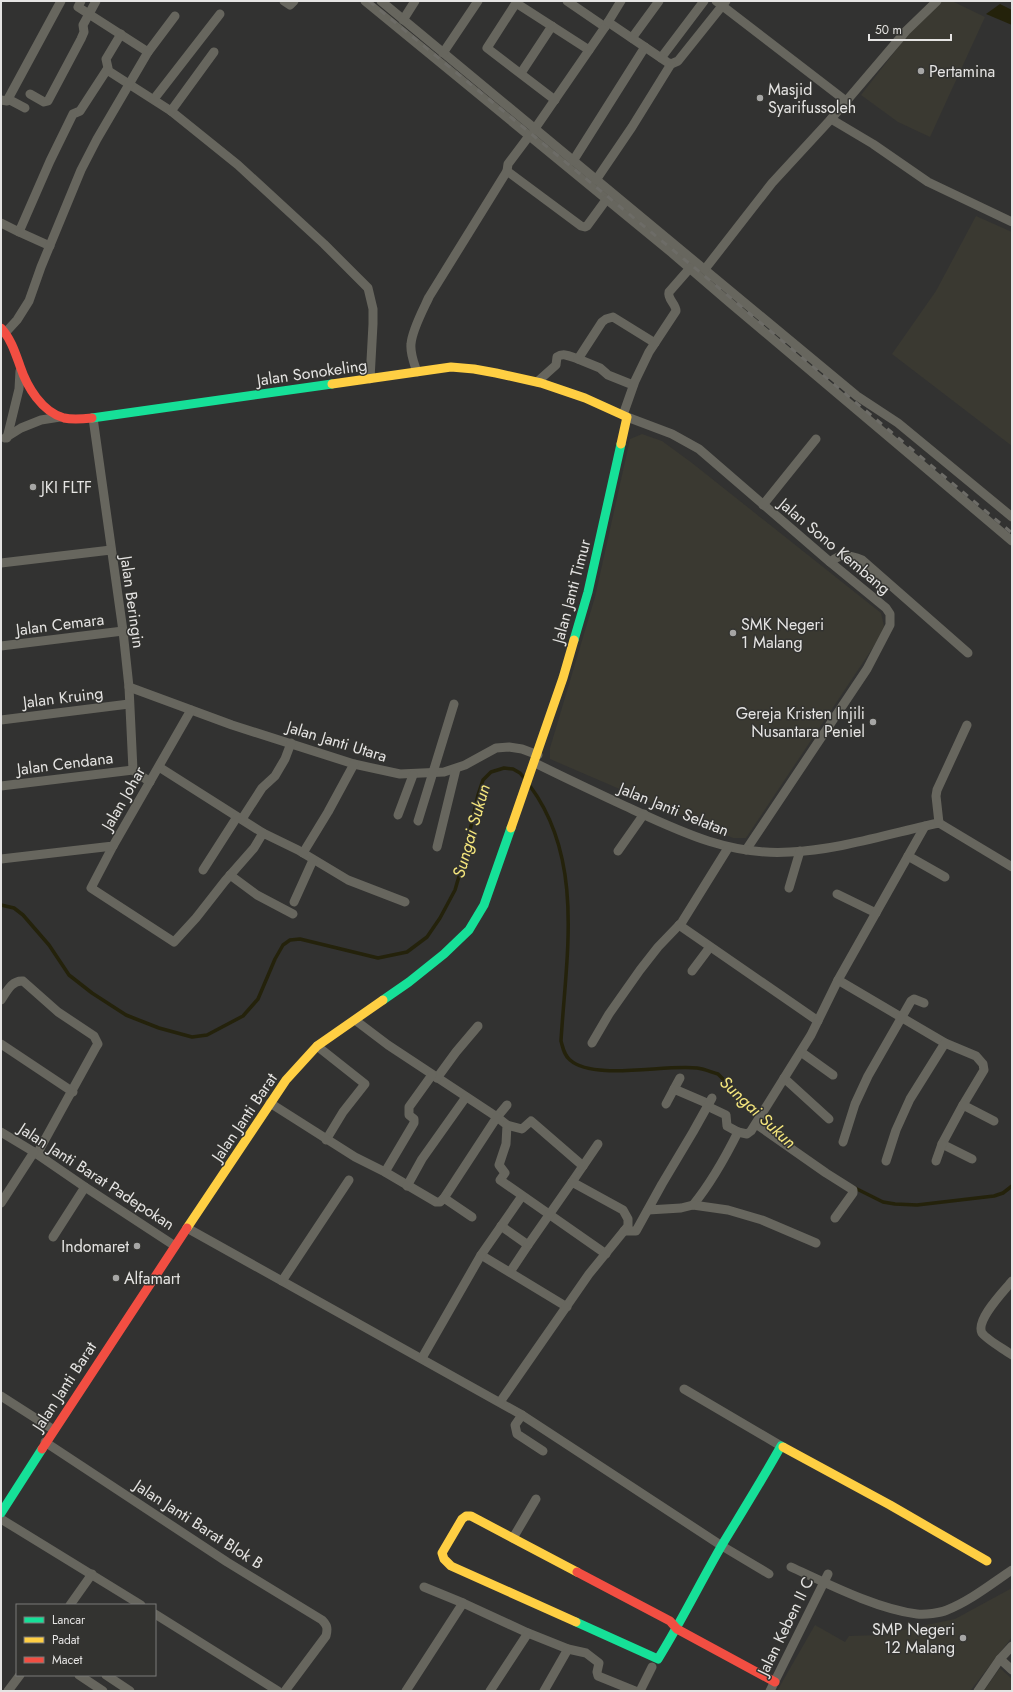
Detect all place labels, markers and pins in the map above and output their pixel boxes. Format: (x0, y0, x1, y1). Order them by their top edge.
place label: Pertamina (929, 60, 995, 83)
marker: Pertamina (916, 66, 926, 76)
place label: Masjid Syarifussoleh (768, 78, 856, 119)
marker: Masjid Syarifussoleh (755, 93, 765, 103)
place label: JKI FLTF (39, 476, 92, 499)
marker: JKI FLTF (28, 482, 38, 492)
place label: SMK Negeri 1 Malang (741, 613, 824, 654)
marker: SMK Negeri 1 Malang (728, 628, 738, 638)
place label: Gereja Kristen Injili Nusantara Peniel (736, 702, 865, 743)
marker: Gereja Kristen Injili Nusantara Peniel (868, 717, 878, 727)
place label: Indomaret (61, 1235, 129, 1258)
marker: Indomaret (132, 1241, 142, 1251)
place label: Alfamart (124, 1267, 180, 1290)
marker: Alfamart (111, 1273, 121, 1283)
place label: SMP Negeri 12 Malang (872, 1618, 955, 1659)
marker: SMP Negeri 12 Malang (958, 1633, 968, 1643)

